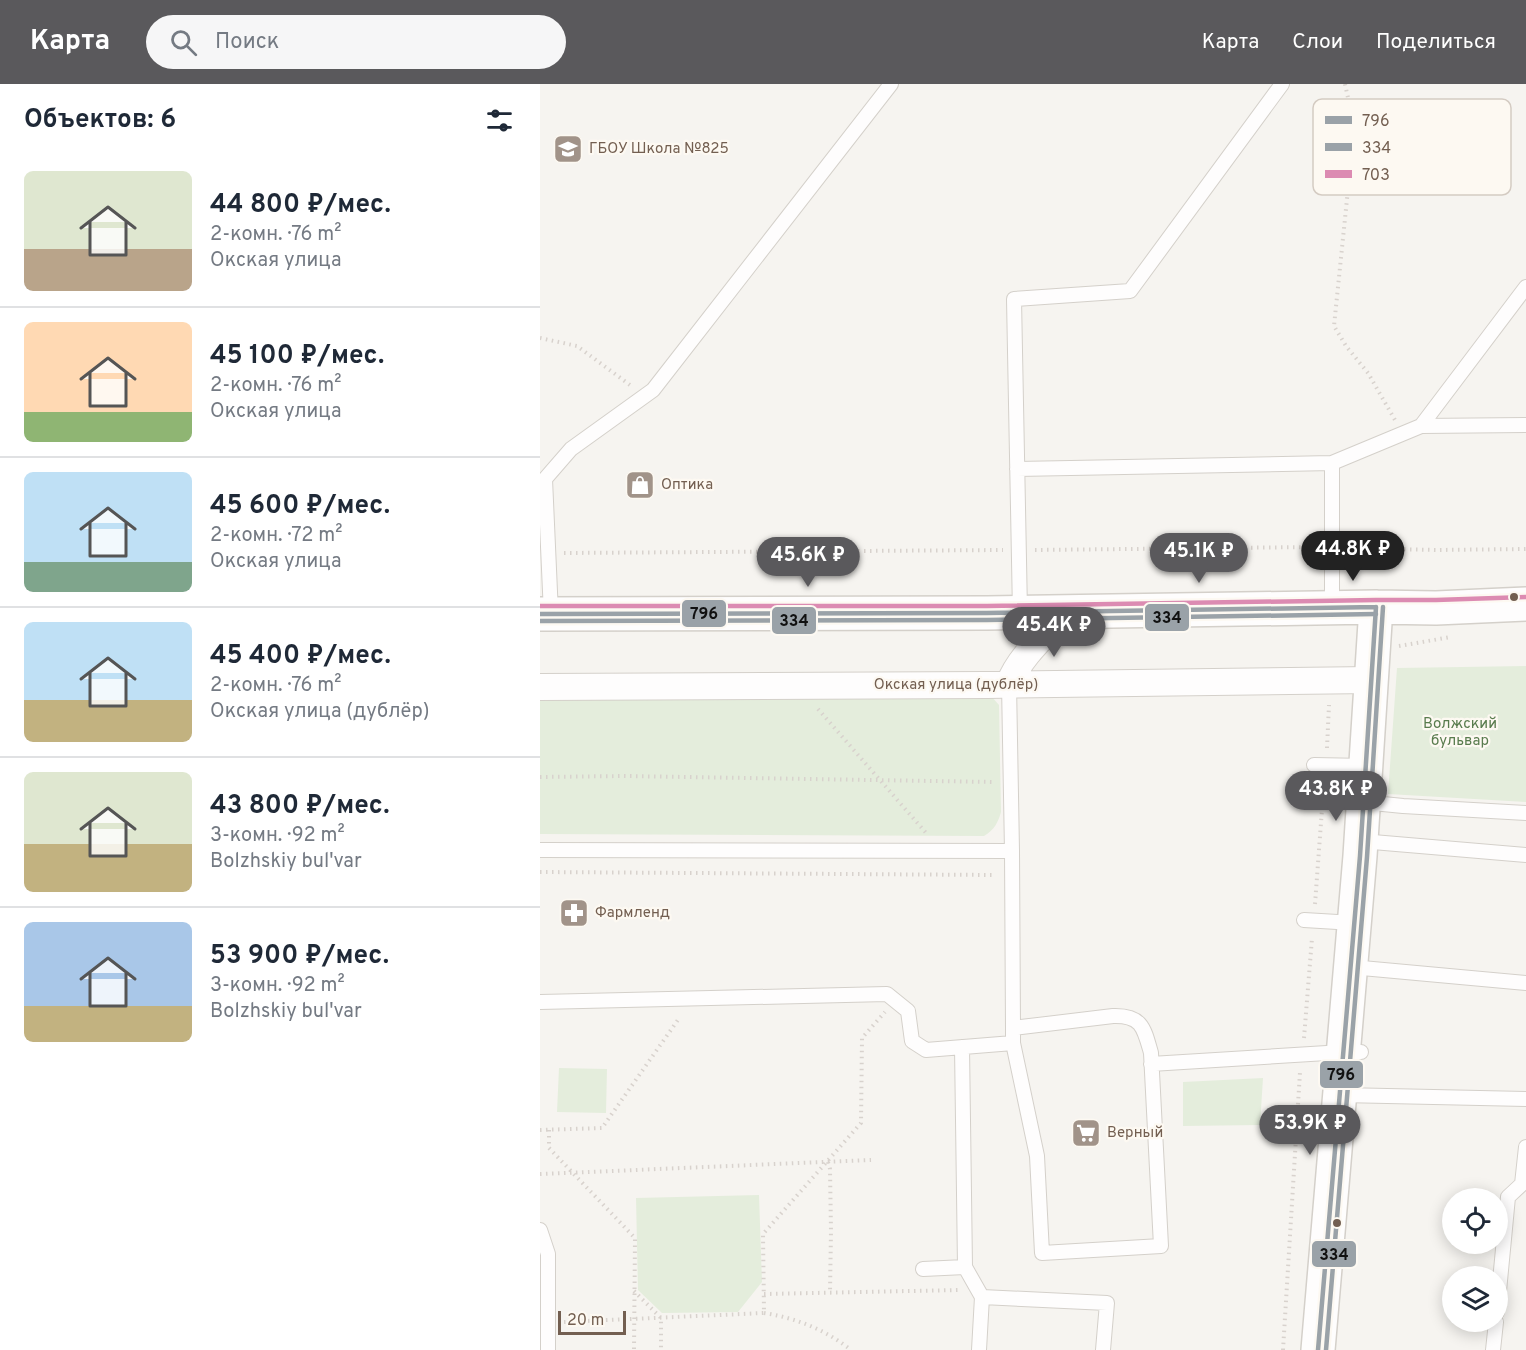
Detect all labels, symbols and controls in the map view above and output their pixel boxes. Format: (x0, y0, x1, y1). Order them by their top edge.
search box (146, 15, 566, 69)
text: Карта (30, 24, 110, 60)
icon: search (167, 26, 200, 59)
text: Поиск (215, 29, 279, 56)
text: Карта (1202, 29, 1259, 56)
text: Слои (1292, 29, 1343, 56)
text: Поделиться (1376, 29, 1496, 56)
legend (1313, 99, 1511, 195)
text: Объектов: 6 (24, 104, 176, 137)
icon: filters (483, 104, 516, 137)
text: 796 (1362, 112, 1389, 132)
school or university icon: ГБОУ Школа №825 (552, 133, 584, 165)
text: 334 (1362, 139, 1391, 159)
place label: ГБОУ Школа №825 (589, 140, 729, 159)
text: 703 (1362, 166, 1390, 186)
text: 44 800 ₽/мес. (210, 189, 391, 222)
icon: home (72, 195, 144, 267)
text: 2-комн. · 76 m² (210, 222, 341, 248)
text: Окская улица (210, 248, 341, 274)
text: 45 100 ₽/мес. (210, 340, 384, 373)
icon: home (72, 346, 144, 418)
text: 2-комн. · 76 m² (210, 373, 341, 399)
text: Окская улица (210, 399, 341, 425)
shop icon: Оптика (624, 469, 656, 501)
place label: Оптика (661, 476, 713, 495)
text: 45 600 ₽/мес. (210, 490, 390, 523)
icon: home (72, 496, 144, 568)
text: 2-комн. · 72 m² (210, 523, 342, 549)
pin: 44.8K ₽ (1298, 531, 1408, 582)
pin: 45.1K ₽ (1144, 533, 1254, 584)
pin: 45.6K ₽ (753, 537, 863, 588)
text: 44.8K ₽ (1315, 537, 1391, 563)
text: 45.1K ₽ (1164, 539, 1234, 565)
text: 45.6K ₽ (771, 543, 845, 569)
text: Окская улица (210, 549, 341, 575)
unlabelled marker (1508, 591, 1520, 603)
line badge: 796 (681, 599, 727, 628)
line badge: 334 (1144, 603, 1190, 632)
text: 796 (690, 605, 718, 625)
line badge: 334 (771, 606, 817, 635)
pin: 45.4K ₽ (999, 607, 1109, 658)
text: 334 (1152, 609, 1182, 629)
text: 334 (779, 612, 809, 632)
text: 45.4K ₽ (1016, 613, 1092, 639)
text: 45 400 ₽/мес. (210, 640, 391, 673)
icon: home (72, 646, 144, 718)
text: 2-комн. · 76 m² (210, 673, 341, 699)
street label: Окская улица (дублёр) (874, 676, 1038, 695)
text: Окская улица (дублёр) (210, 699, 430, 725)
park label: Волжский бульвар (1423, 715, 1497, 751)
pin: 43.8K ₽ (1281, 771, 1391, 822)
text: 43.8K ₽ (1299, 777, 1373, 803)
text: 43 800 ₽/мес. (210, 790, 390, 823)
icon: home (72, 796, 144, 868)
text: 3-комн. · 92 m² (210, 823, 345, 849)
text: Bolzhskiy bul'var (210, 849, 362, 875)
pharmacy icon: Фармленд (558, 897, 590, 929)
place label: Фармленд (595, 904, 670, 923)
text: 53 900 ₽/мес. (210, 940, 389, 973)
icon: home (72, 946, 144, 1018)
text: 3-комн. · 92 m² (210, 973, 345, 999)
text: Bolzhskiy bul'var (210, 999, 362, 1025)
line badge: 796 (1319, 1060, 1364, 1089)
text: 796 (1327, 1066, 1355, 1086)
pin: 53.9K ₽ (1255, 1105, 1365, 1156)
text: 53.9K ₽ (1273, 1111, 1347, 1137)
supermarket icon: Верный (1070, 1117, 1102, 1149)
place label: Верный (1107, 1124, 1163, 1143)
map controls (1442, 1188, 1508, 1332)
button: locate (1442, 1188, 1508, 1254)
unlabelled marker (1331, 1217, 1343, 1229)
line badge: 334 (1311, 1240, 1357, 1268)
text: 334 (1319, 1246, 1349, 1266)
button: layers (1442, 1266, 1508, 1332)
scale bar (558, 1308, 626, 1336)
text: 20 m (567, 1311, 604, 1331)

